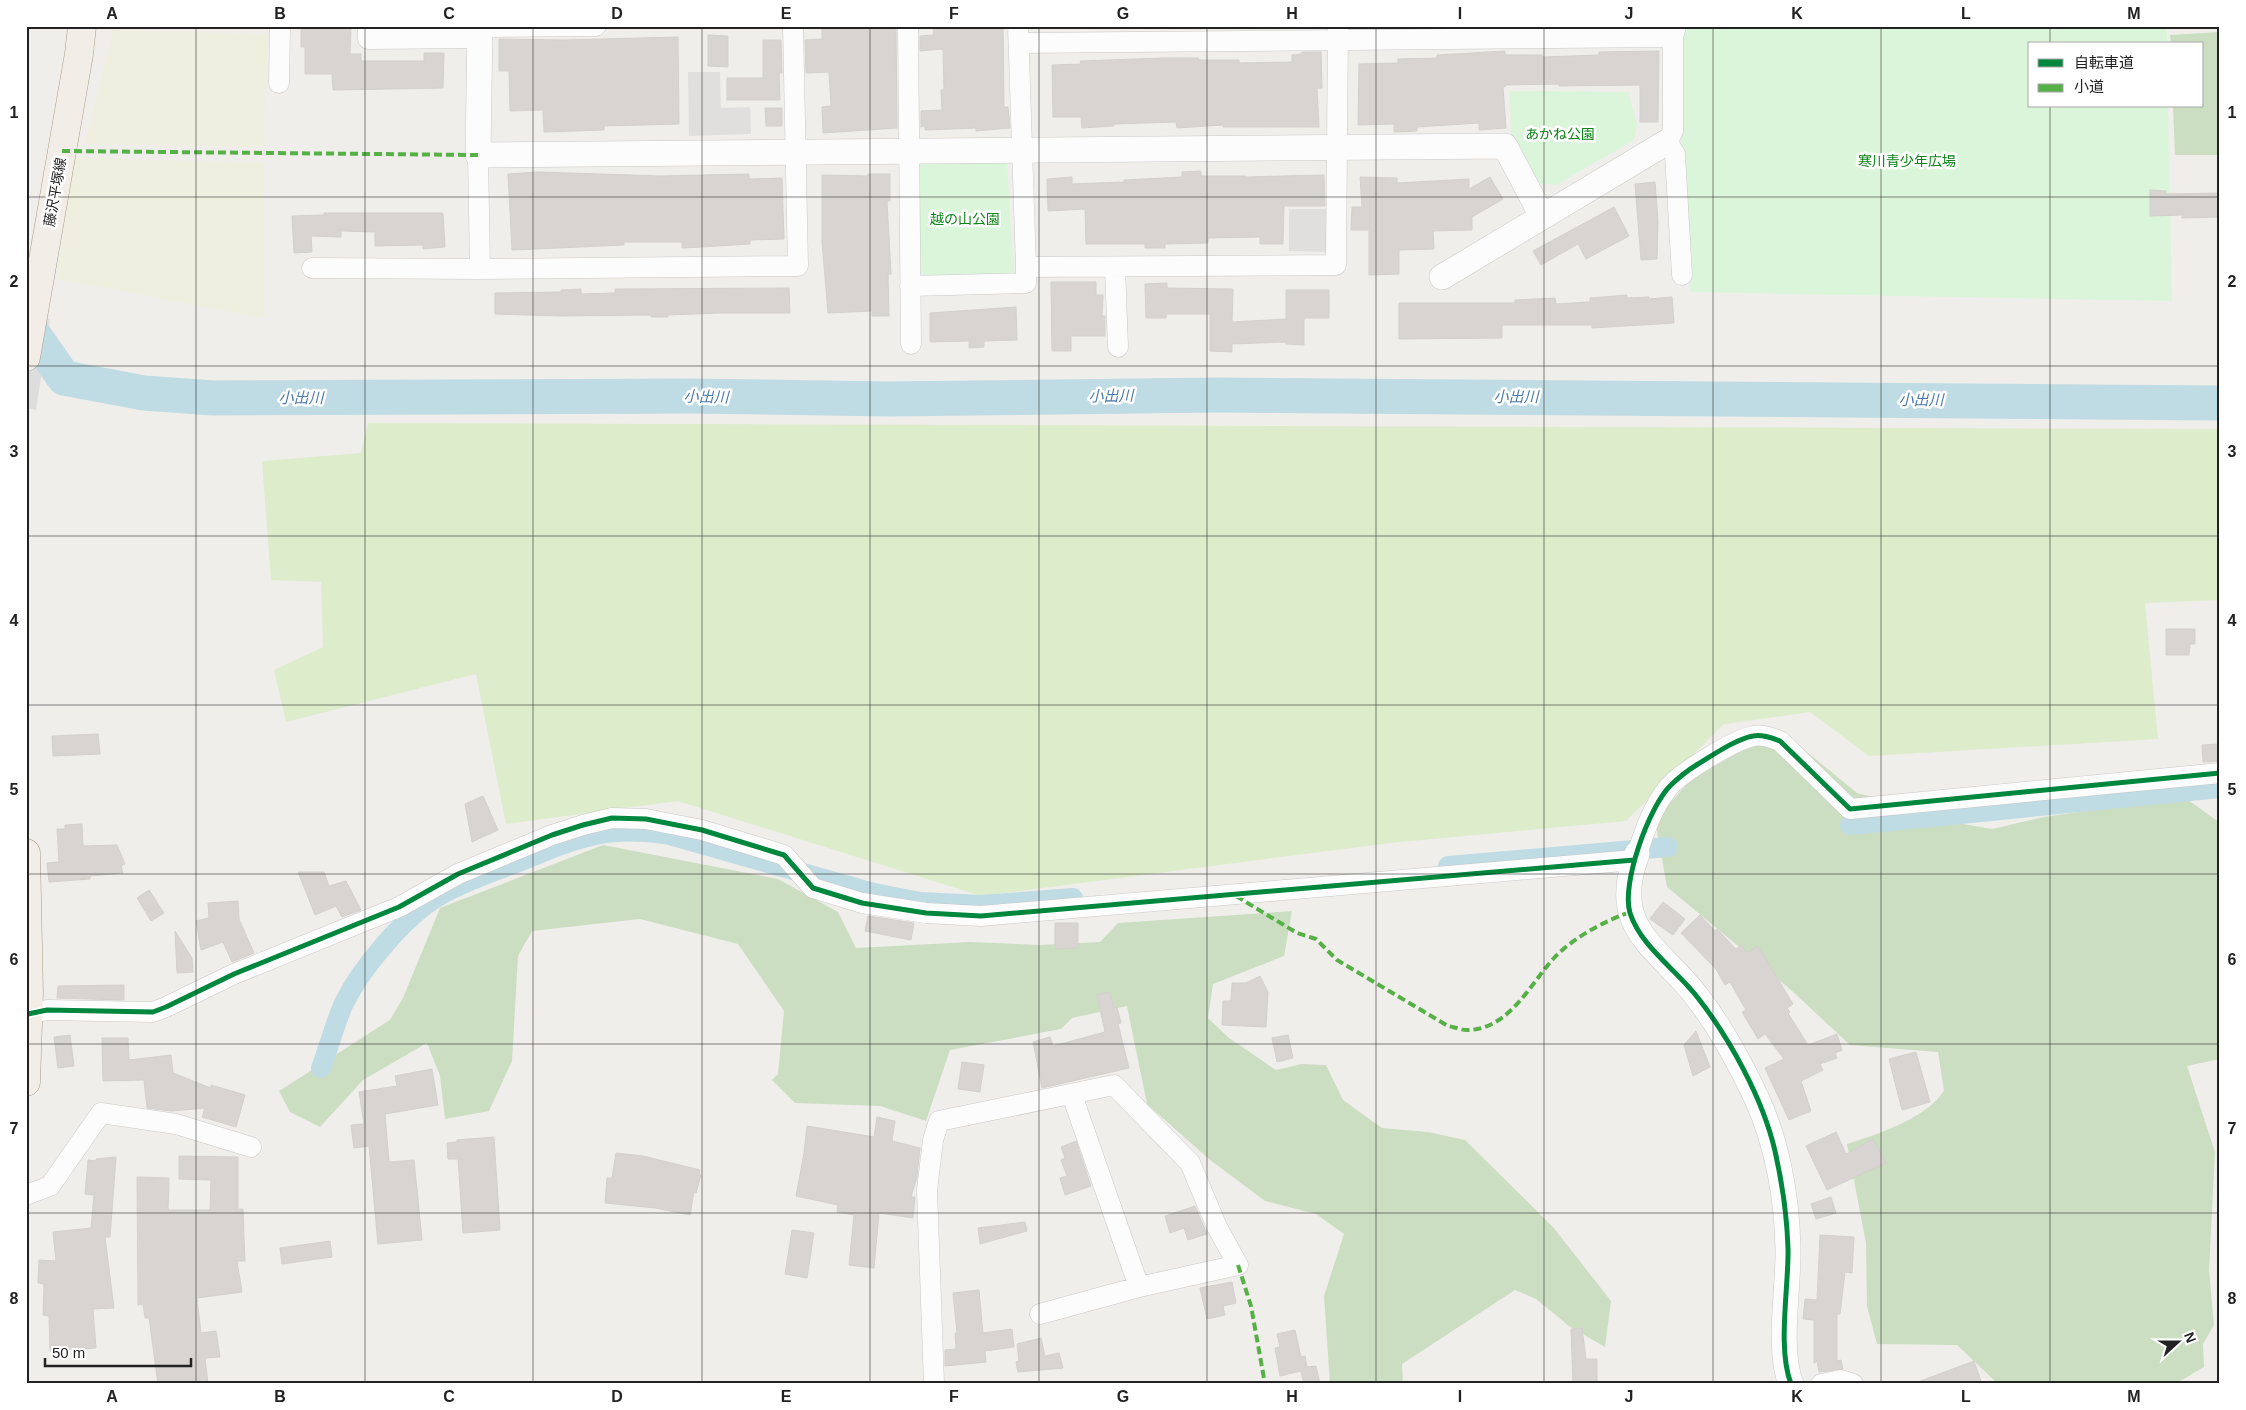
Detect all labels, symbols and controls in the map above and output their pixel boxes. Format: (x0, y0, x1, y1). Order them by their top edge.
text: A (106, 5, 118, 22)
text: B (274, 5, 286, 22)
text: C (443, 5, 455, 22)
text: D (611, 5, 623, 22)
text: E (781, 5, 792, 22)
text: F (949, 5, 959, 22)
text: G (1117, 5, 1129, 22)
text: H (1286, 5, 1298, 22)
text: I (1458, 5, 1462, 22)
text: J (1625, 5, 1633, 22)
text: K (1791, 5, 1803, 22)
text: L (1961, 5, 1971, 22)
text: M (2127, 5, 2141, 22)
legend (2028, 42, 2204, 108)
text: 自転車道 (2074, 54, 2134, 71)
text: 小道 (2074, 78, 2104, 95)
text: 1 (10, 104, 19, 121)
text: 1 (2228, 104, 2237, 121)
park label: あかね公園 (1525, 126, 1595, 142)
park label: 寒川青少年広場 (1858, 153, 1956, 169)
street label: 藤沢平塚線 (41, 156, 69, 228)
park label: 越の山公園 (930, 211, 1000, 227)
text: 2 (10, 273, 19, 290)
text: 2 (2228, 273, 2237, 290)
water label: 小出川 (1088, 387, 1136, 404)
water label: 小出川 (683, 388, 731, 405)
water label: 小出川 (1493, 388, 1540, 405)
water label: 小出川 (278, 389, 325, 406)
water label: 小出川 (1898, 391, 1945, 408)
text: 3 (10, 443, 19, 460)
text: 3 (2228, 443, 2237, 460)
text: 4 (10, 612, 19, 629)
text: 4 (2228, 612, 2237, 629)
text: 5 (10, 781, 19, 798)
text: 5 (2228, 781, 2237, 798)
text: 6 (10, 951, 19, 968)
text: 6 (2228, 951, 2237, 968)
text: 7 (10, 1120, 19, 1137)
text: 7 (2228, 1120, 2237, 1137)
text: 8 (10, 1290, 19, 1307)
text: 8 (2228, 1290, 2237, 1307)
north arrow (2154, 1318, 2204, 1368)
text: N (2181, 1330, 2199, 1345)
scale bar (45, 1335, 191, 1367)
text: 50 m (52, 1344, 85, 1361)
text: A (106, 1388, 118, 1405)
text: B (274, 1388, 286, 1405)
text: C (443, 1388, 455, 1405)
text: D (611, 1388, 623, 1405)
text: E (781, 1388, 792, 1405)
text: F (949, 1388, 959, 1405)
text: G (1117, 1388, 1129, 1405)
text: H (1286, 1388, 1298, 1405)
text: I (1458, 1388, 1462, 1405)
text: J (1625, 1388, 1633, 1405)
text: K (1791, 1388, 1803, 1405)
text: L (1961, 1388, 1971, 1405)
text: M (2127, 1388, 2141, 1405)

